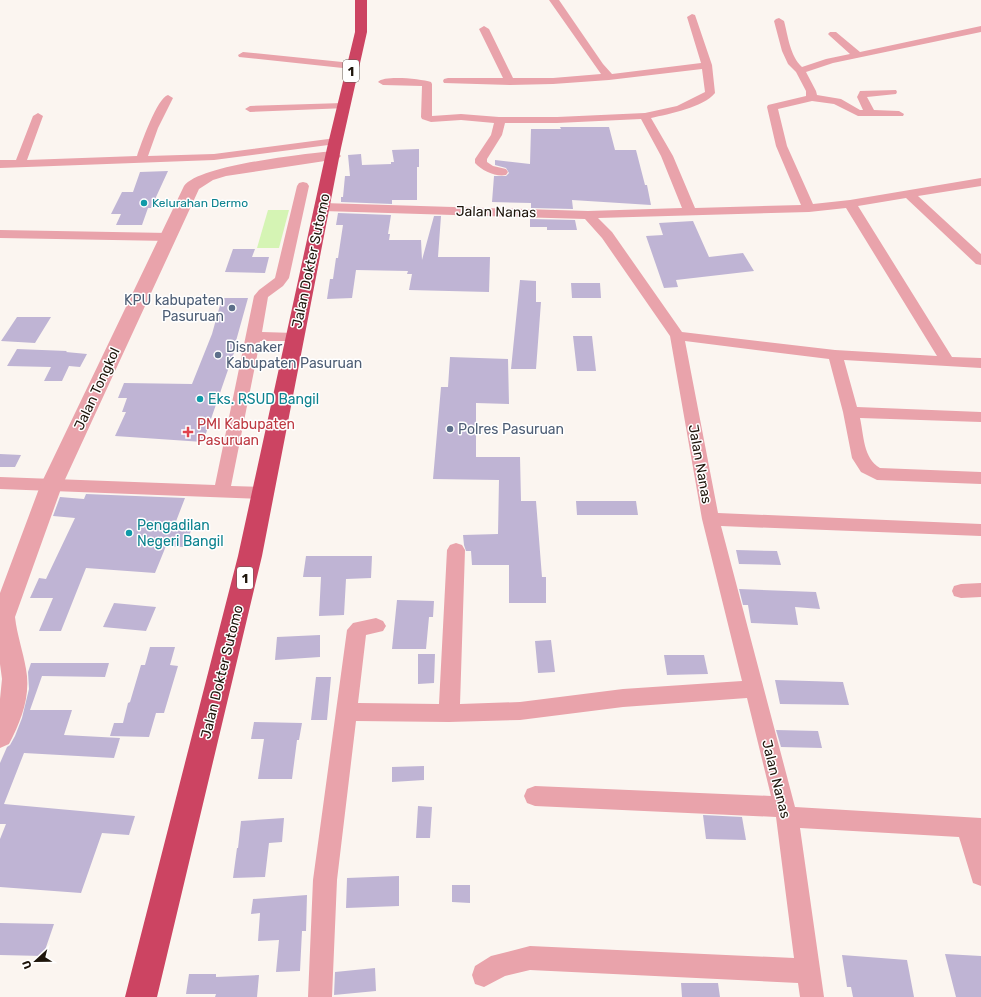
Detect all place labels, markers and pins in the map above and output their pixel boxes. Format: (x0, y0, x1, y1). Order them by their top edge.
place label: Kelurahan Dermo (152, 196, 248, 210)
marker: Kelurahan Dermo (139, 198, 149, 208)
place label: KPU kabupaten Pasuruan (124, 292, 224, 325)
marker: KPU kabupaten Pasuruan (227, 303, 237, 313)
place label: Disnaker Kabupaten Pasuruan (226, 339, 362, 372)
marker: Disnaker Kabupaten Pasuruan (213, 350, 223, 360)
place label: Eks. RSUD Bangil (208, 391, 319, 408)
marker: Eks. RSUD Bangil (195, 394, 205, 404)
place label: PMI Kabupaten Pasuruan (197, 416, 295, 449)
place label: Polres Pasuruan (458, 421, 564, 438)
marker: Polres Pasuruan (445, 424, 455, 434)
marker: PMI Kabupaten Pasuruan (182, 426, 194, 438)
place label: Pengadilan Negeri Bangil (137, 517, 224, 550)
marker: Pengadilan Negeri Bangil (124, 528, 134, 538)

